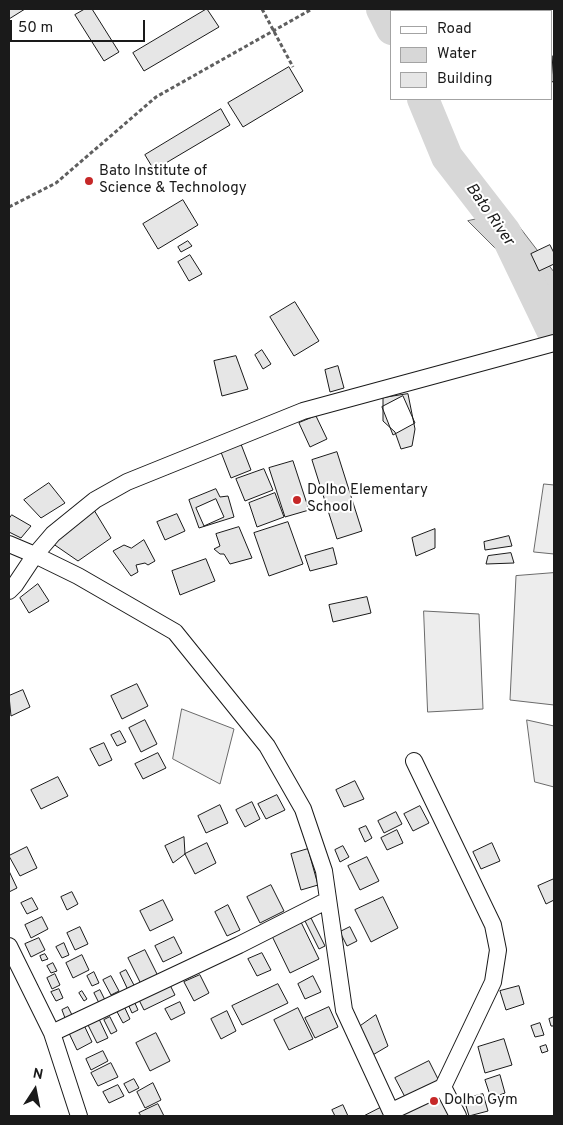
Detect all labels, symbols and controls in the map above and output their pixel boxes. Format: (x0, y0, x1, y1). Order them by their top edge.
scale bar (12, 10, 148, 42)
legend (390, 10, 553, 100)
text: 50 m (18, 19, 53, 38)
text: Road (437, 20, 472, 39)
text: Water (437, 45, 476, 64)
text: Building (437, 70, 492, 89)
place label: Bato Institute of Science & Technology (99, 163, 247, 198)
marker: Bato Institute of Science & Technology (83, 175, 95, 187)
water label: Bato River (460, 180, 518, 250)
place label: Dolho Elementary School (307, 482, 428, 517)
marker: Dolho Elementary School (291, 494, 303, 506)
north arrow (10, 1065, 60, 1115)
text: N (31, 1065, 45, 1084)
place label: Dolho Gym (444, 1092, 518, 1110)
marker: Dolho Gym (428, 1095, 440, 1107)

